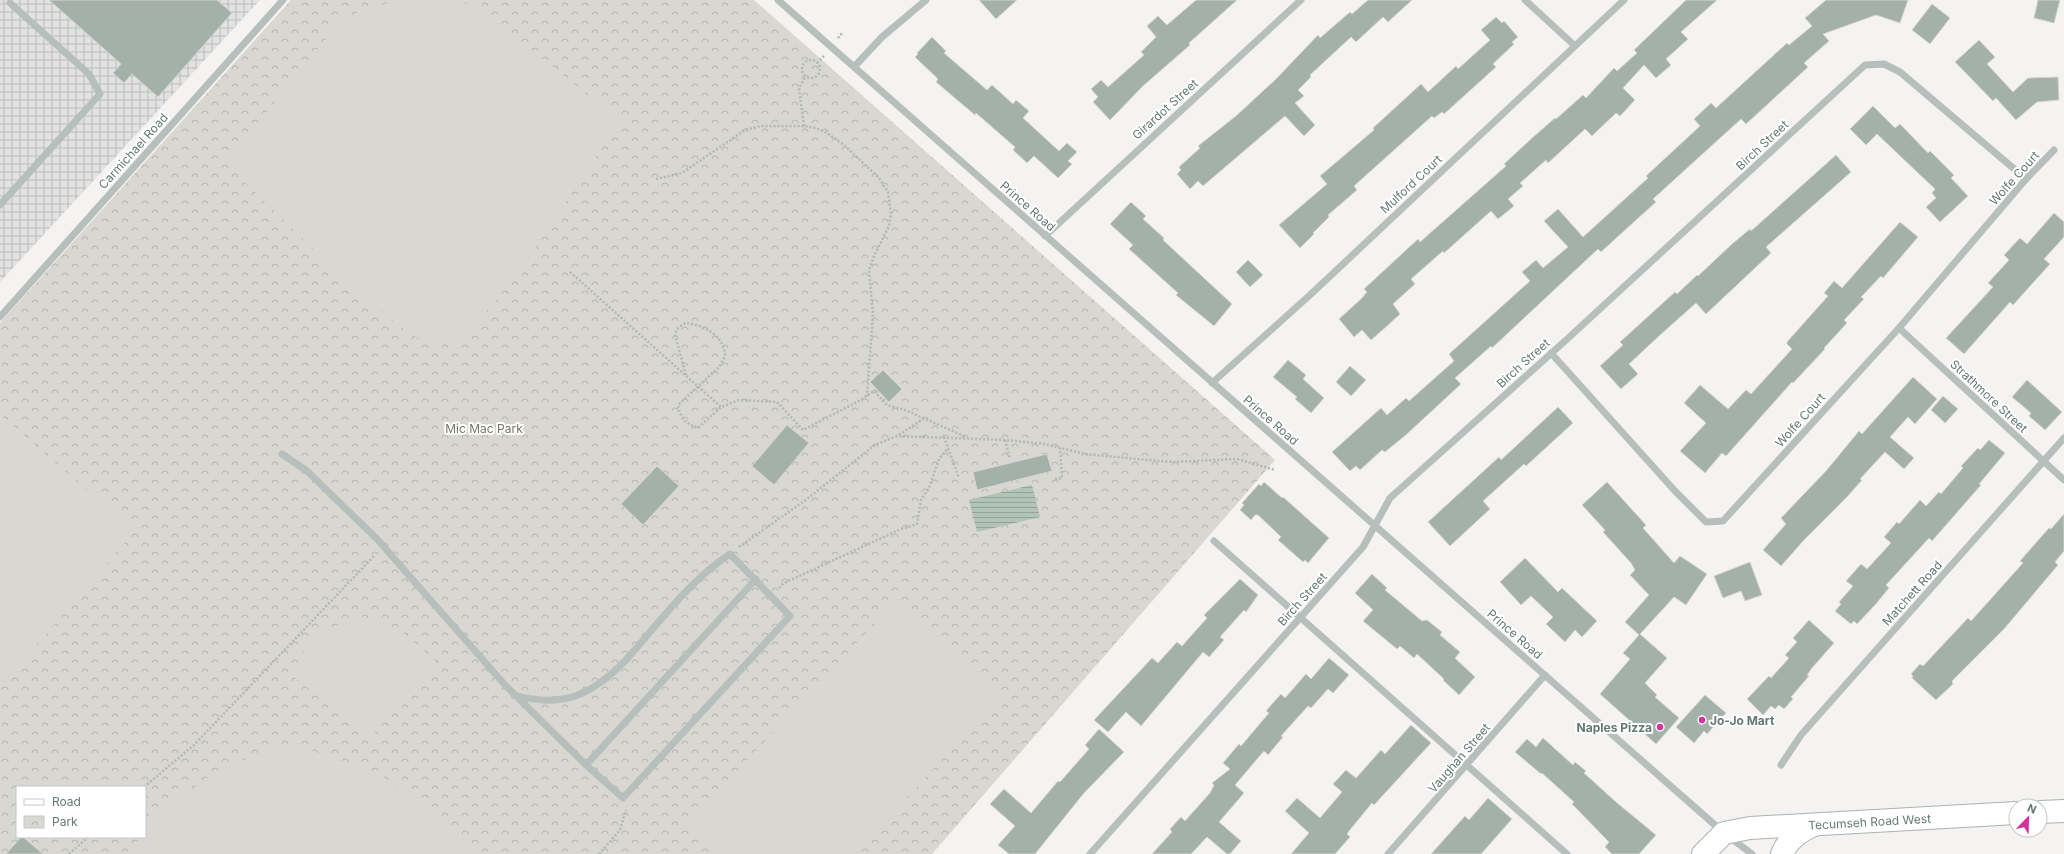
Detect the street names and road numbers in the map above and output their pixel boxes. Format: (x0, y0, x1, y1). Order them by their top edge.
street label: Girardot Street (1129, 76, 1201, 142)
street label: Carmichael Road (95, 110, 171, 192)
street label: Birch Street (1733, 117, 1791, 173)
street label: Wolfe Court (1986, 148, 2042, 208)
street label: Mulford Court (1377, 152, 1445, 216)
street label: Prince Road (997, 178, 1059, 234)
street label: Birch Street (1493, 335, 1553, 391)
street label: Strathmore Street (1947, 356, 2031, 436)
street label: Wolfe Court (1772, 390, 1828, 450)
street label: Prince Road (1240, 392, 1302, 448)
street label: Matchett Road (1879, 557, 1945, 629)
street label: Birch Street (1274, 569, 1330, 629)
street label: Prince Road (1484, 606, 1546, 662)
street label: Vaughan Street (1425, 720, 1493, 796)
street label: Tecumseh Road West (1808, 810, 1932, 832)

